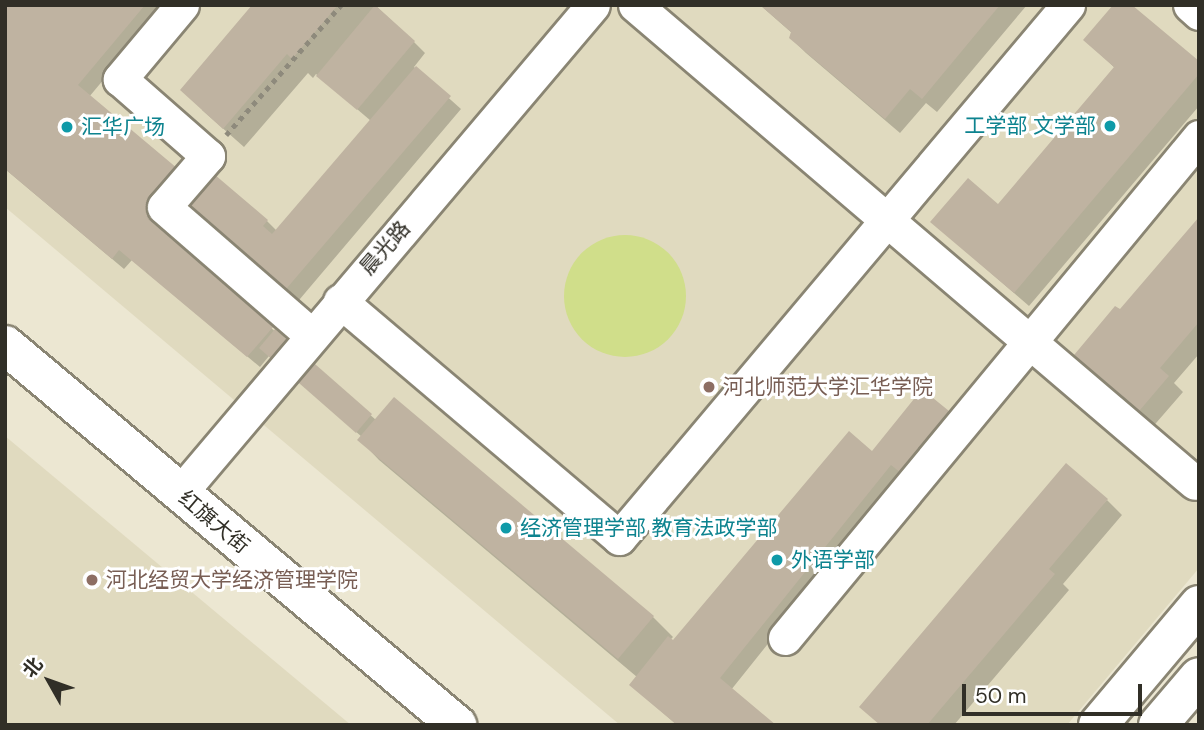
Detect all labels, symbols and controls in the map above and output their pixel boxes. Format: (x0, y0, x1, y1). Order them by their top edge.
place label: 工学部 文学部 (964, 113, 1096, 139)
place label: 汇华广场 (81, 114, 165, 140)
marker: 工学部 文学部 (1102, 118, 1118, 134)
marker: 汇华广场 (59, 119, 75, 135)
street label: 晨光路 (355, 216, 415, 280)
place label: 河北师范大学汇华学院 (723, 374, 933, 400)
marker: 河北师范大学汇华学院 (701, 379, 717, 395)
street label: 红旗大街 (174, 485, 254, 559)
place label: 经济管理学部 教育法政学部 (520, 515, 778, 541)
marker: 经济管理学部 教育法政学部 (498, 520, 514, 536)
place label: 外语学部 (791, 547, 875, 573)
marker: 外语学部 (769, 552, 785, 568)
place label: 河北经贸大学经济管理学院 (106, 567, 358, 593)
marker: 河北经贸大学经济管理学院 (84, 572, 100, 588)
north arrow (14, 646, 84, 716)
text: 北 (17, 652, 48, 683)
scale bar (966, 670, 1146, 714)
text: 50 m (975, 682, 1026, 710)

